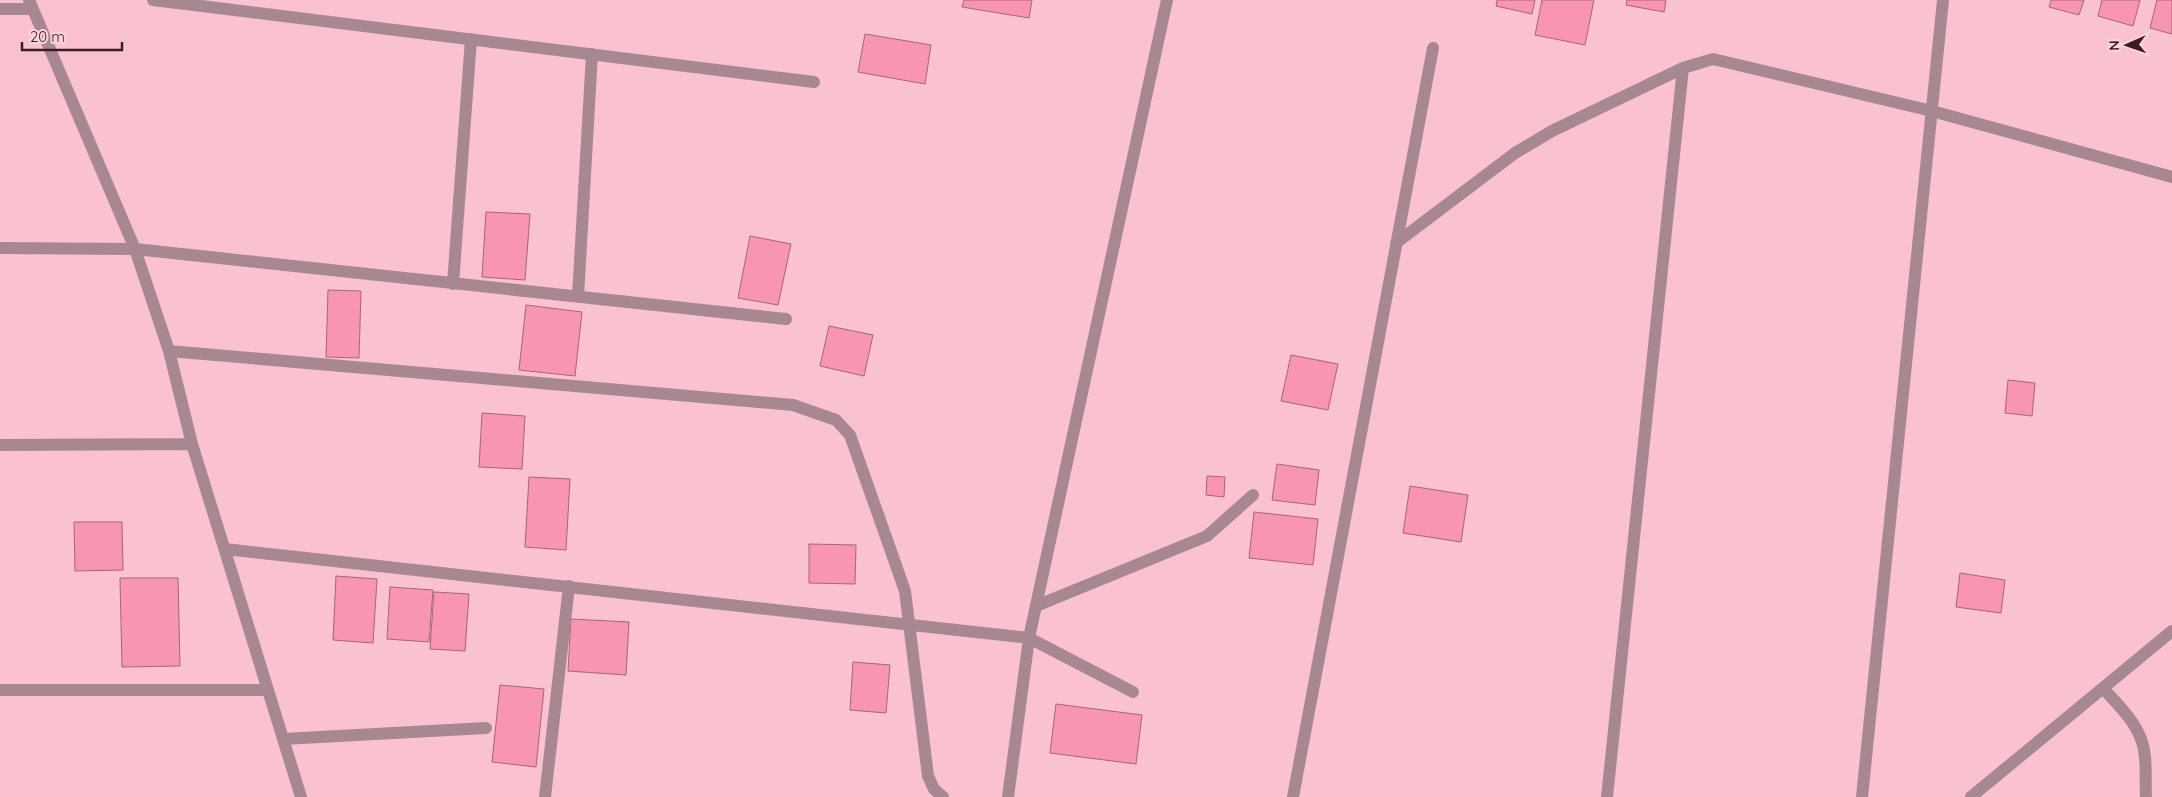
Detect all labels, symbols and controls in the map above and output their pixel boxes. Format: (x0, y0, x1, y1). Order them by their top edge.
scale bar (22, 20, 122, 52)
north arrow (2102, 20, 2152, 70)
text: 20 m (30, 27, 65, 46)
text: N (2105, 40, 2123, 51)

